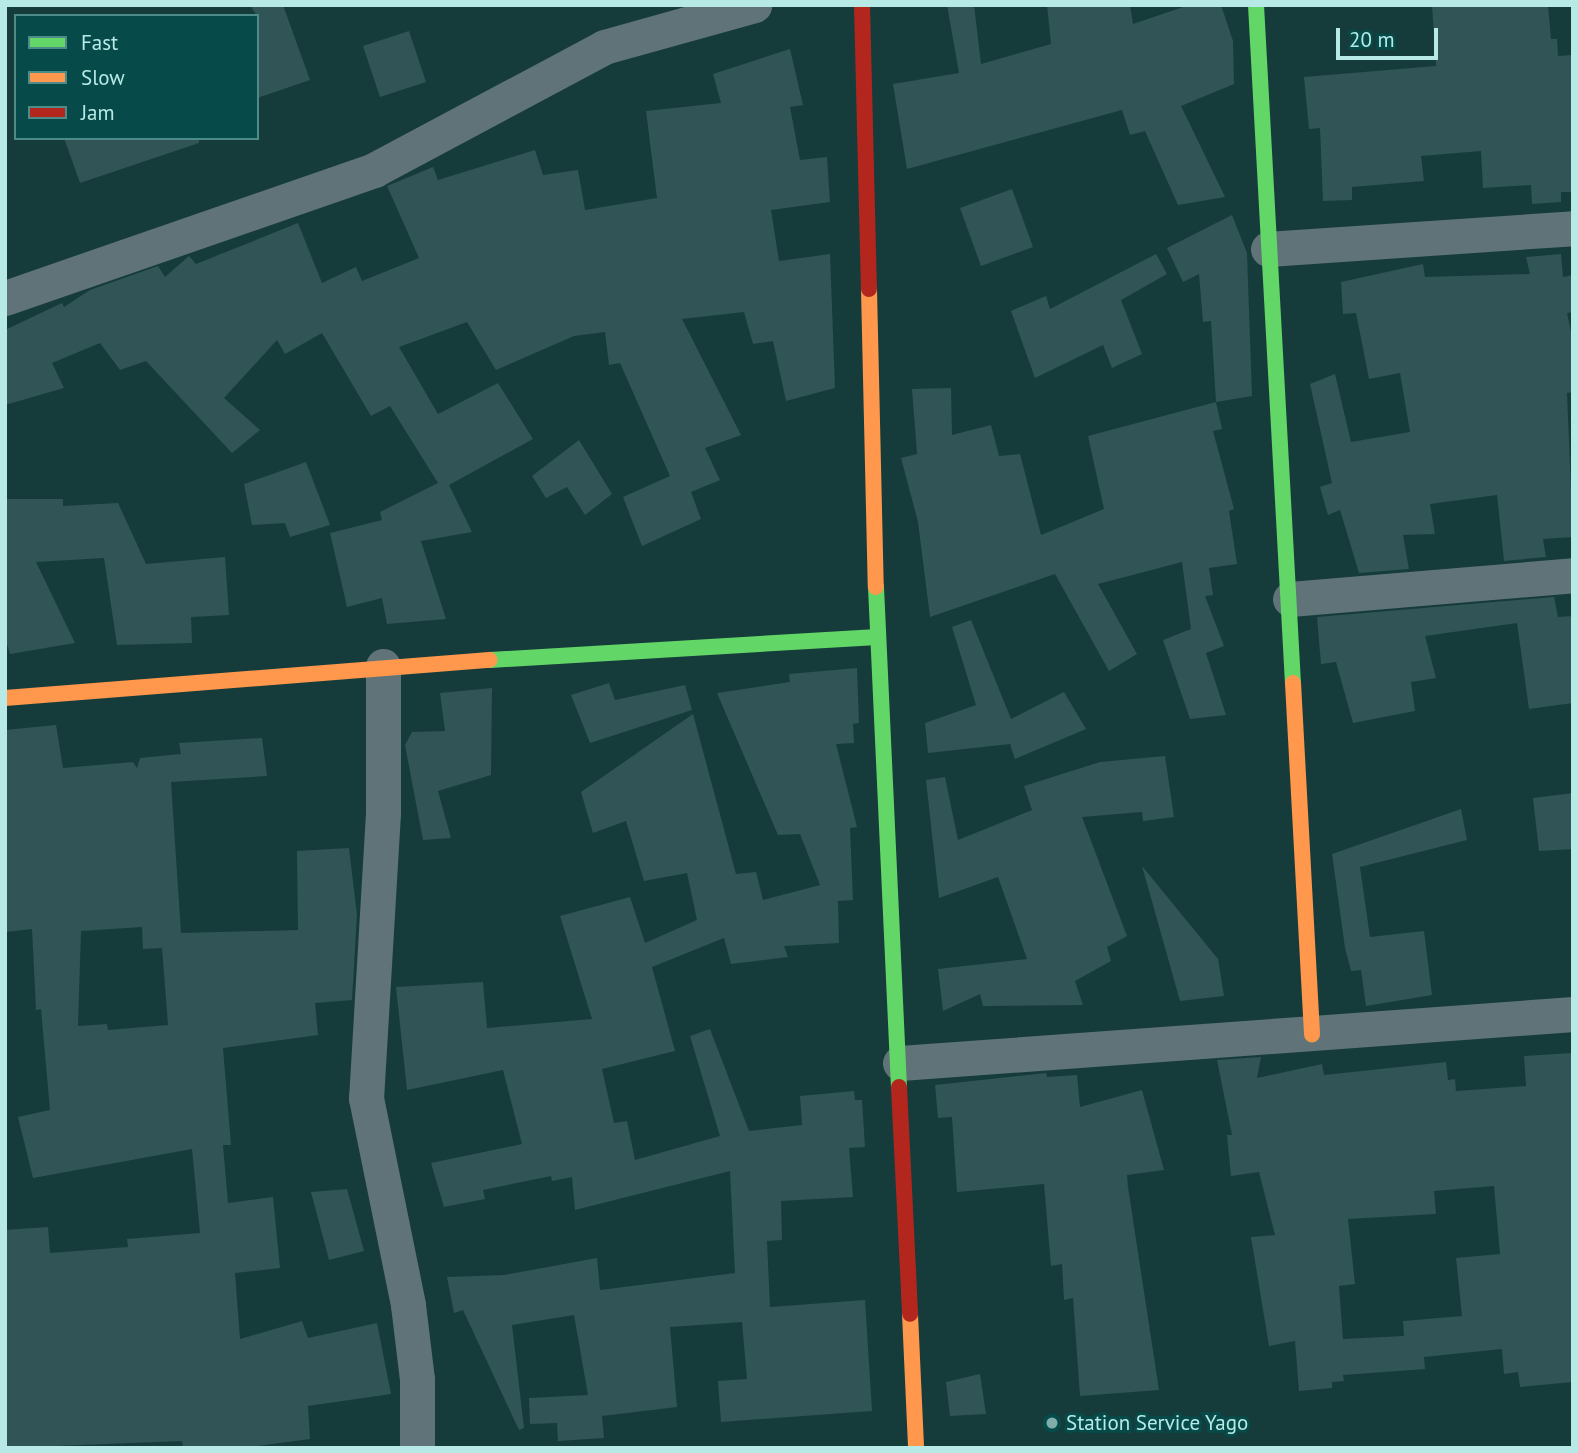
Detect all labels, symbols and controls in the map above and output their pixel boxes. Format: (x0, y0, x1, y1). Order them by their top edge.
legend (14, 14, 259, 140)
scale bar (1340, 14, 1442, 58)
text: 20 m (1349, 26, 1395, 53)
text: Fast (81, 29, 118, 56)
text: Slow (81, 64, 125, 91)
text: Jam (81, 99, 115, 126)
place label: Station Service Yago (1066, 1410, 1249, 1436)
marker: Station Service Yago (1044, 1415, 1060, 1431)

